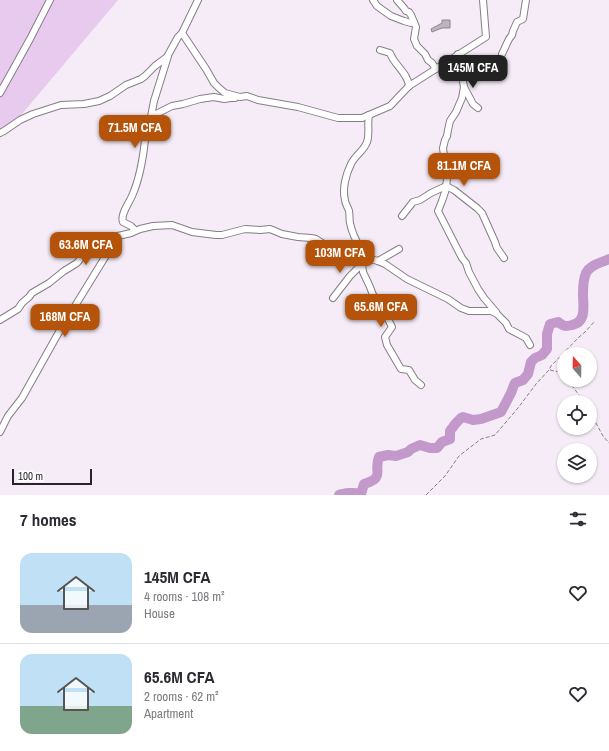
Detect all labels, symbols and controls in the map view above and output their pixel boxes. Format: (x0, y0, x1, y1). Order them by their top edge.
pin: 145M CFA (432, 55, 514, 89)
text: 145M CFA (448, 59, 498, 76)
pin: 71.5M CFA (89, 115, 181, 149)
text: 71.5M CFA (108, 119, 162, 136)
pin: 81.1M CFA (418, 153, 510, 187)
text: 81.1M CFA (437, 157, 491, 174)
pin: 63.6M CFA (40, 232, 132, 266)
text: 63.6M CFA (59, 236, 113, 253)
pin: 103M CFA (299, 240, 381, 274)
text: 103M CFA (315, 244, 365, 261)
pin: 65.6M CFA (335, 294, 427, 328)
text: 65.6M CFA (354, 298, 408, 315)
pin: 168M CFA (24, 304, 106, 338)
text: 168M CFA (40, 308, 90, 325)
north arrow (557, 347, 597, 387)
map controls (557, 347, 597, 483)
button: locate (557, 395, 597, 435)
button: layers (557, 443, 597, 483)
scale bar (12, 467, 92, 486)
text: 100 m (18, 469, 43, 483)
text: 7 homes (20, 508, 77, 531)
icon: filters (567, 508, 589, 530)
text: 145M CFA (144, 565, 211, 588)
icon: home (52, 569, 100, 617)
icon: heart (567, 582, 589, 604)
text: 4 rooms · 108 m² (144, 588, 225, 605)
text: House (144, 605, 175, 622)
text: 65.6M CFA (144, 665, 215, 688)
icon: home (52, 670, 100, 718)
icon: heart (567, 683, 589, 705)
text: 2 rooms · 62 m² (144, 688, 219, 705)
text: Apartment (144, 705, 193, 722)

